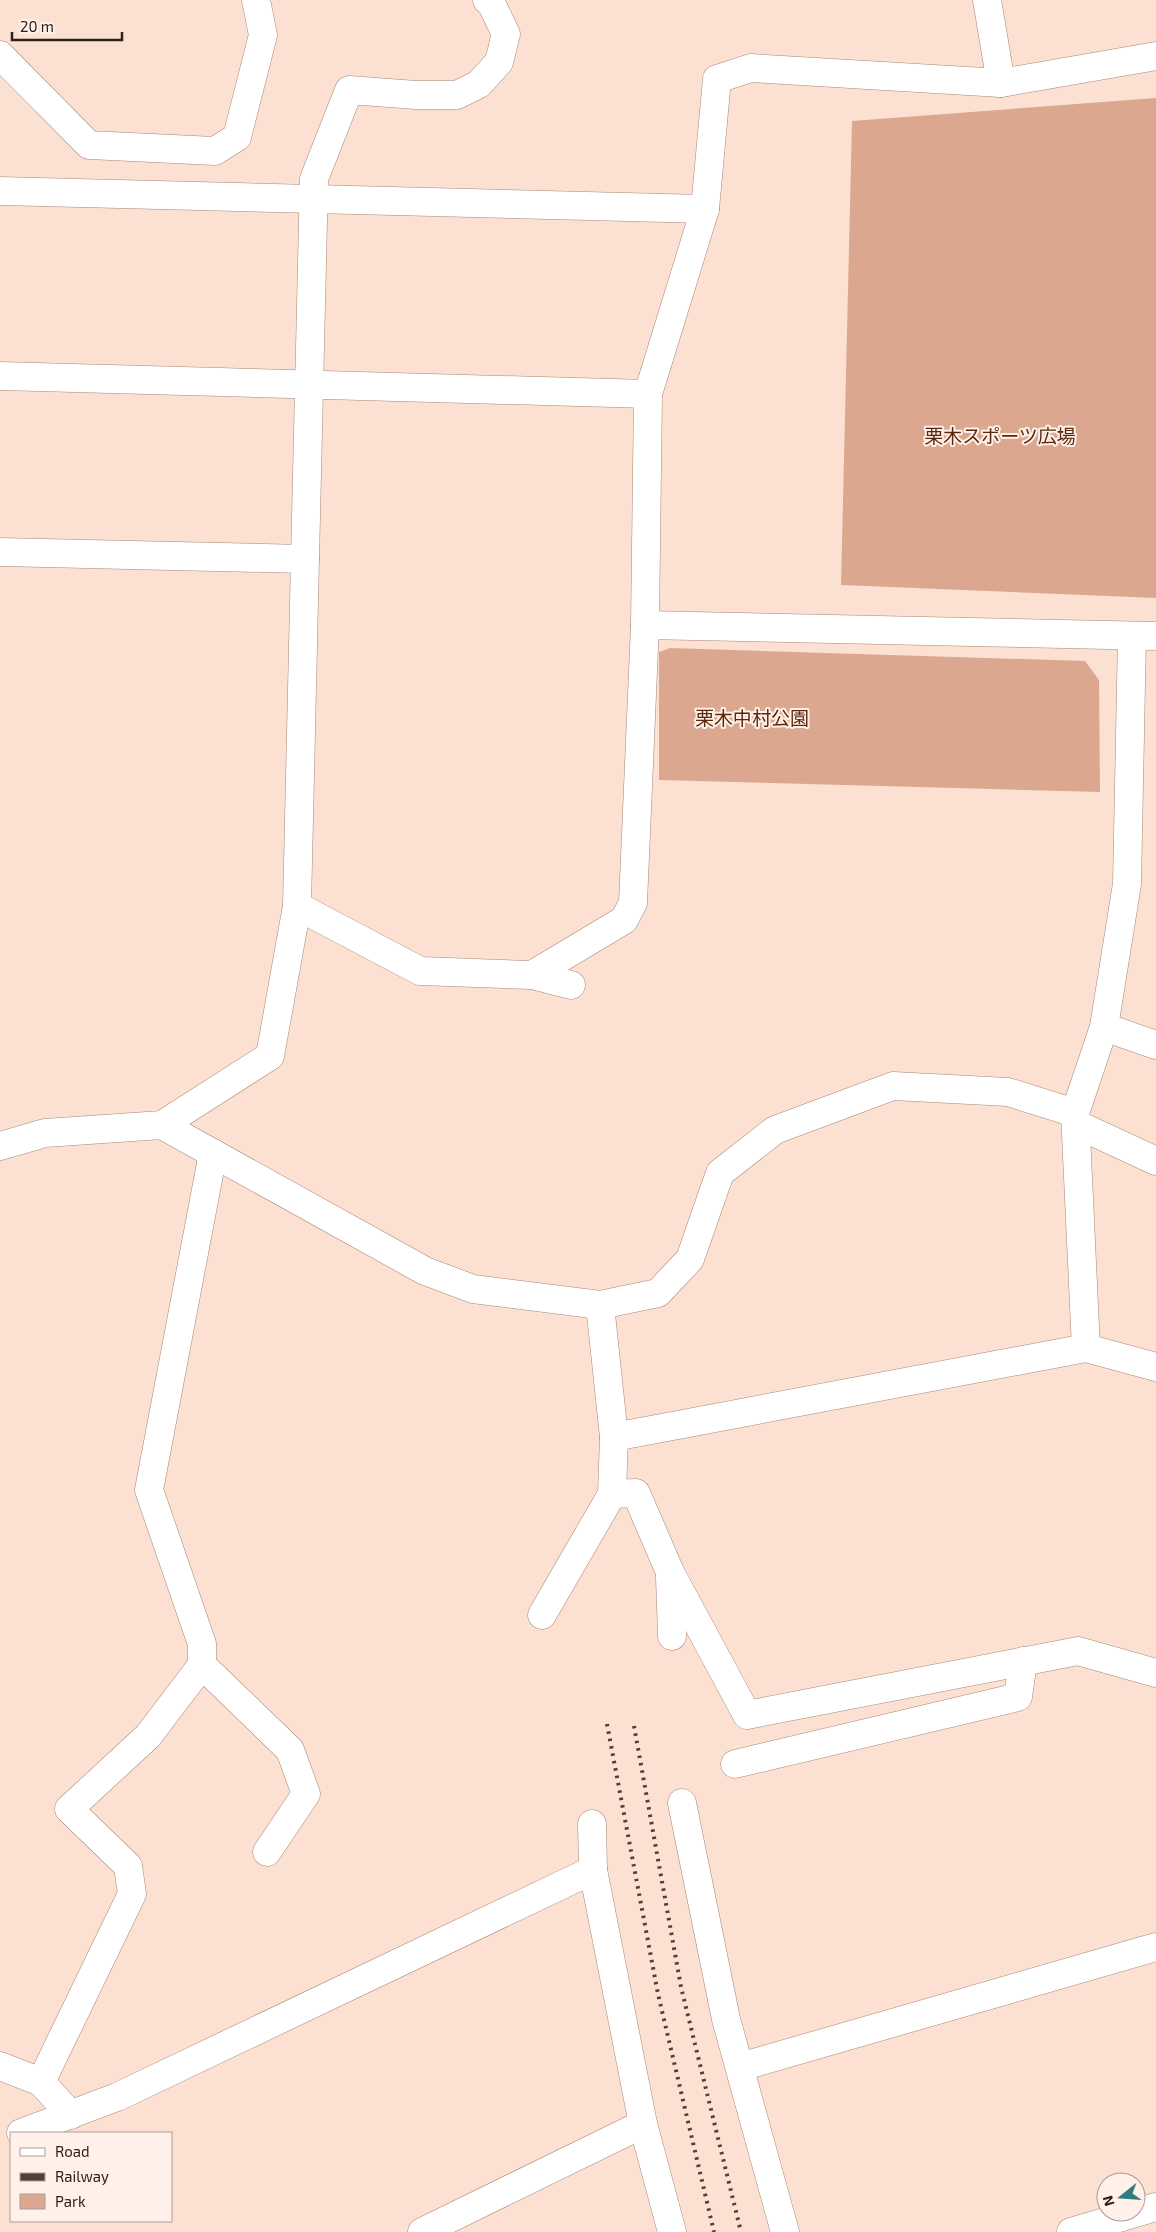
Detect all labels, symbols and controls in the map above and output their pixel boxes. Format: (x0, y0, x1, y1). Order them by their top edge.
scale bar (12, 10, 122, 42)
text: 20 m (20, 17, 54, 35)
park label: 栗木スポーツ広場 (924, 424, 1076, 447)
park label: 栗木中村公園 (695, 706, 809, 729)
legend (10, 2132, 172, 2222)
text: Road (55, 2142, 90, 2160)
text: Railway (55, 2167, 109, 2185)
north arrow (1096, 2172, 1146, 2222)
text: Park (55, 2192, 86, 2210)
text: N (1098, 2194, 1118, 2208)

